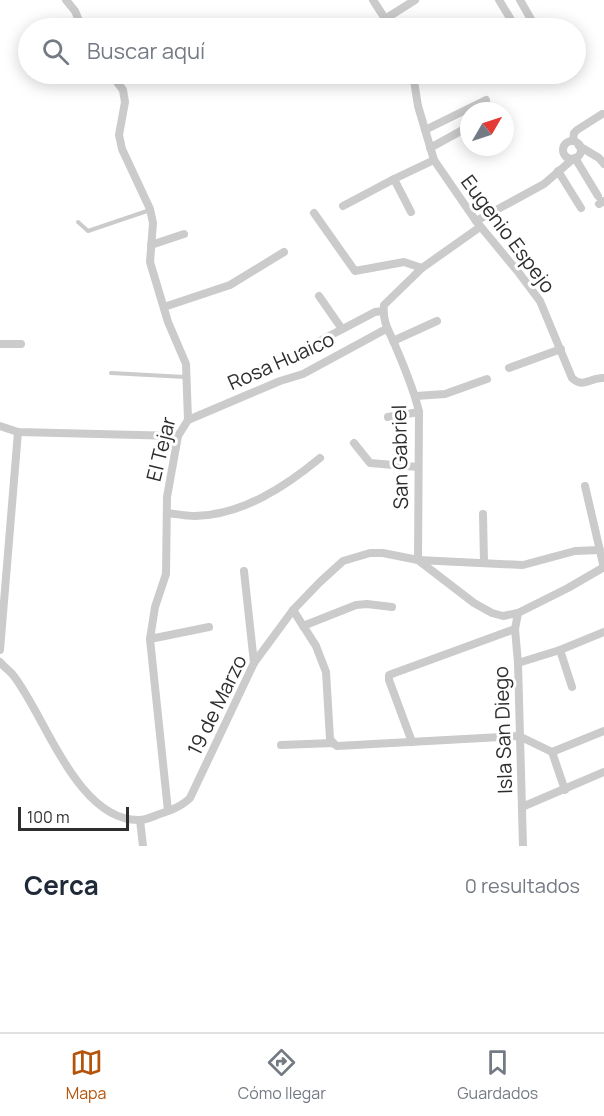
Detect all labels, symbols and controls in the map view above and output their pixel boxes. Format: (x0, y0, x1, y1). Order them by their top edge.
search box (18, 18, 586, 84)
icon: search (39, 35, 72, 68)
text: Buscar aquí (87, 36, 205, 66)
north arrow (460, 102, 514, 156)
street label: Eugenio Espejo (455, 169, 562, 298)
street label: Rosa Huaico (223, 325, 338, 396)
street label: San Gabriel (385, 404, 414, 510)
street label: El Tejar (140, 414, 182, 484)
street label: 19 de Marzo (181, 650, 253, 759)
street label: Isla San Diego (487, 666, 518, 794)
scale bar (18, 804, 129, 832)
text: 100 m (27, 806, 70, 828)
text: Cerca (24, 867, 99, 903)
text: 0 resultados (465, 872, 580, 899)
tab: Mapa (66, 1046, 106, 1104)
tab: Cómo llegar (238, 1046, 326, 1104)
tab: Guardados (457, 1046, 538, 1104)

